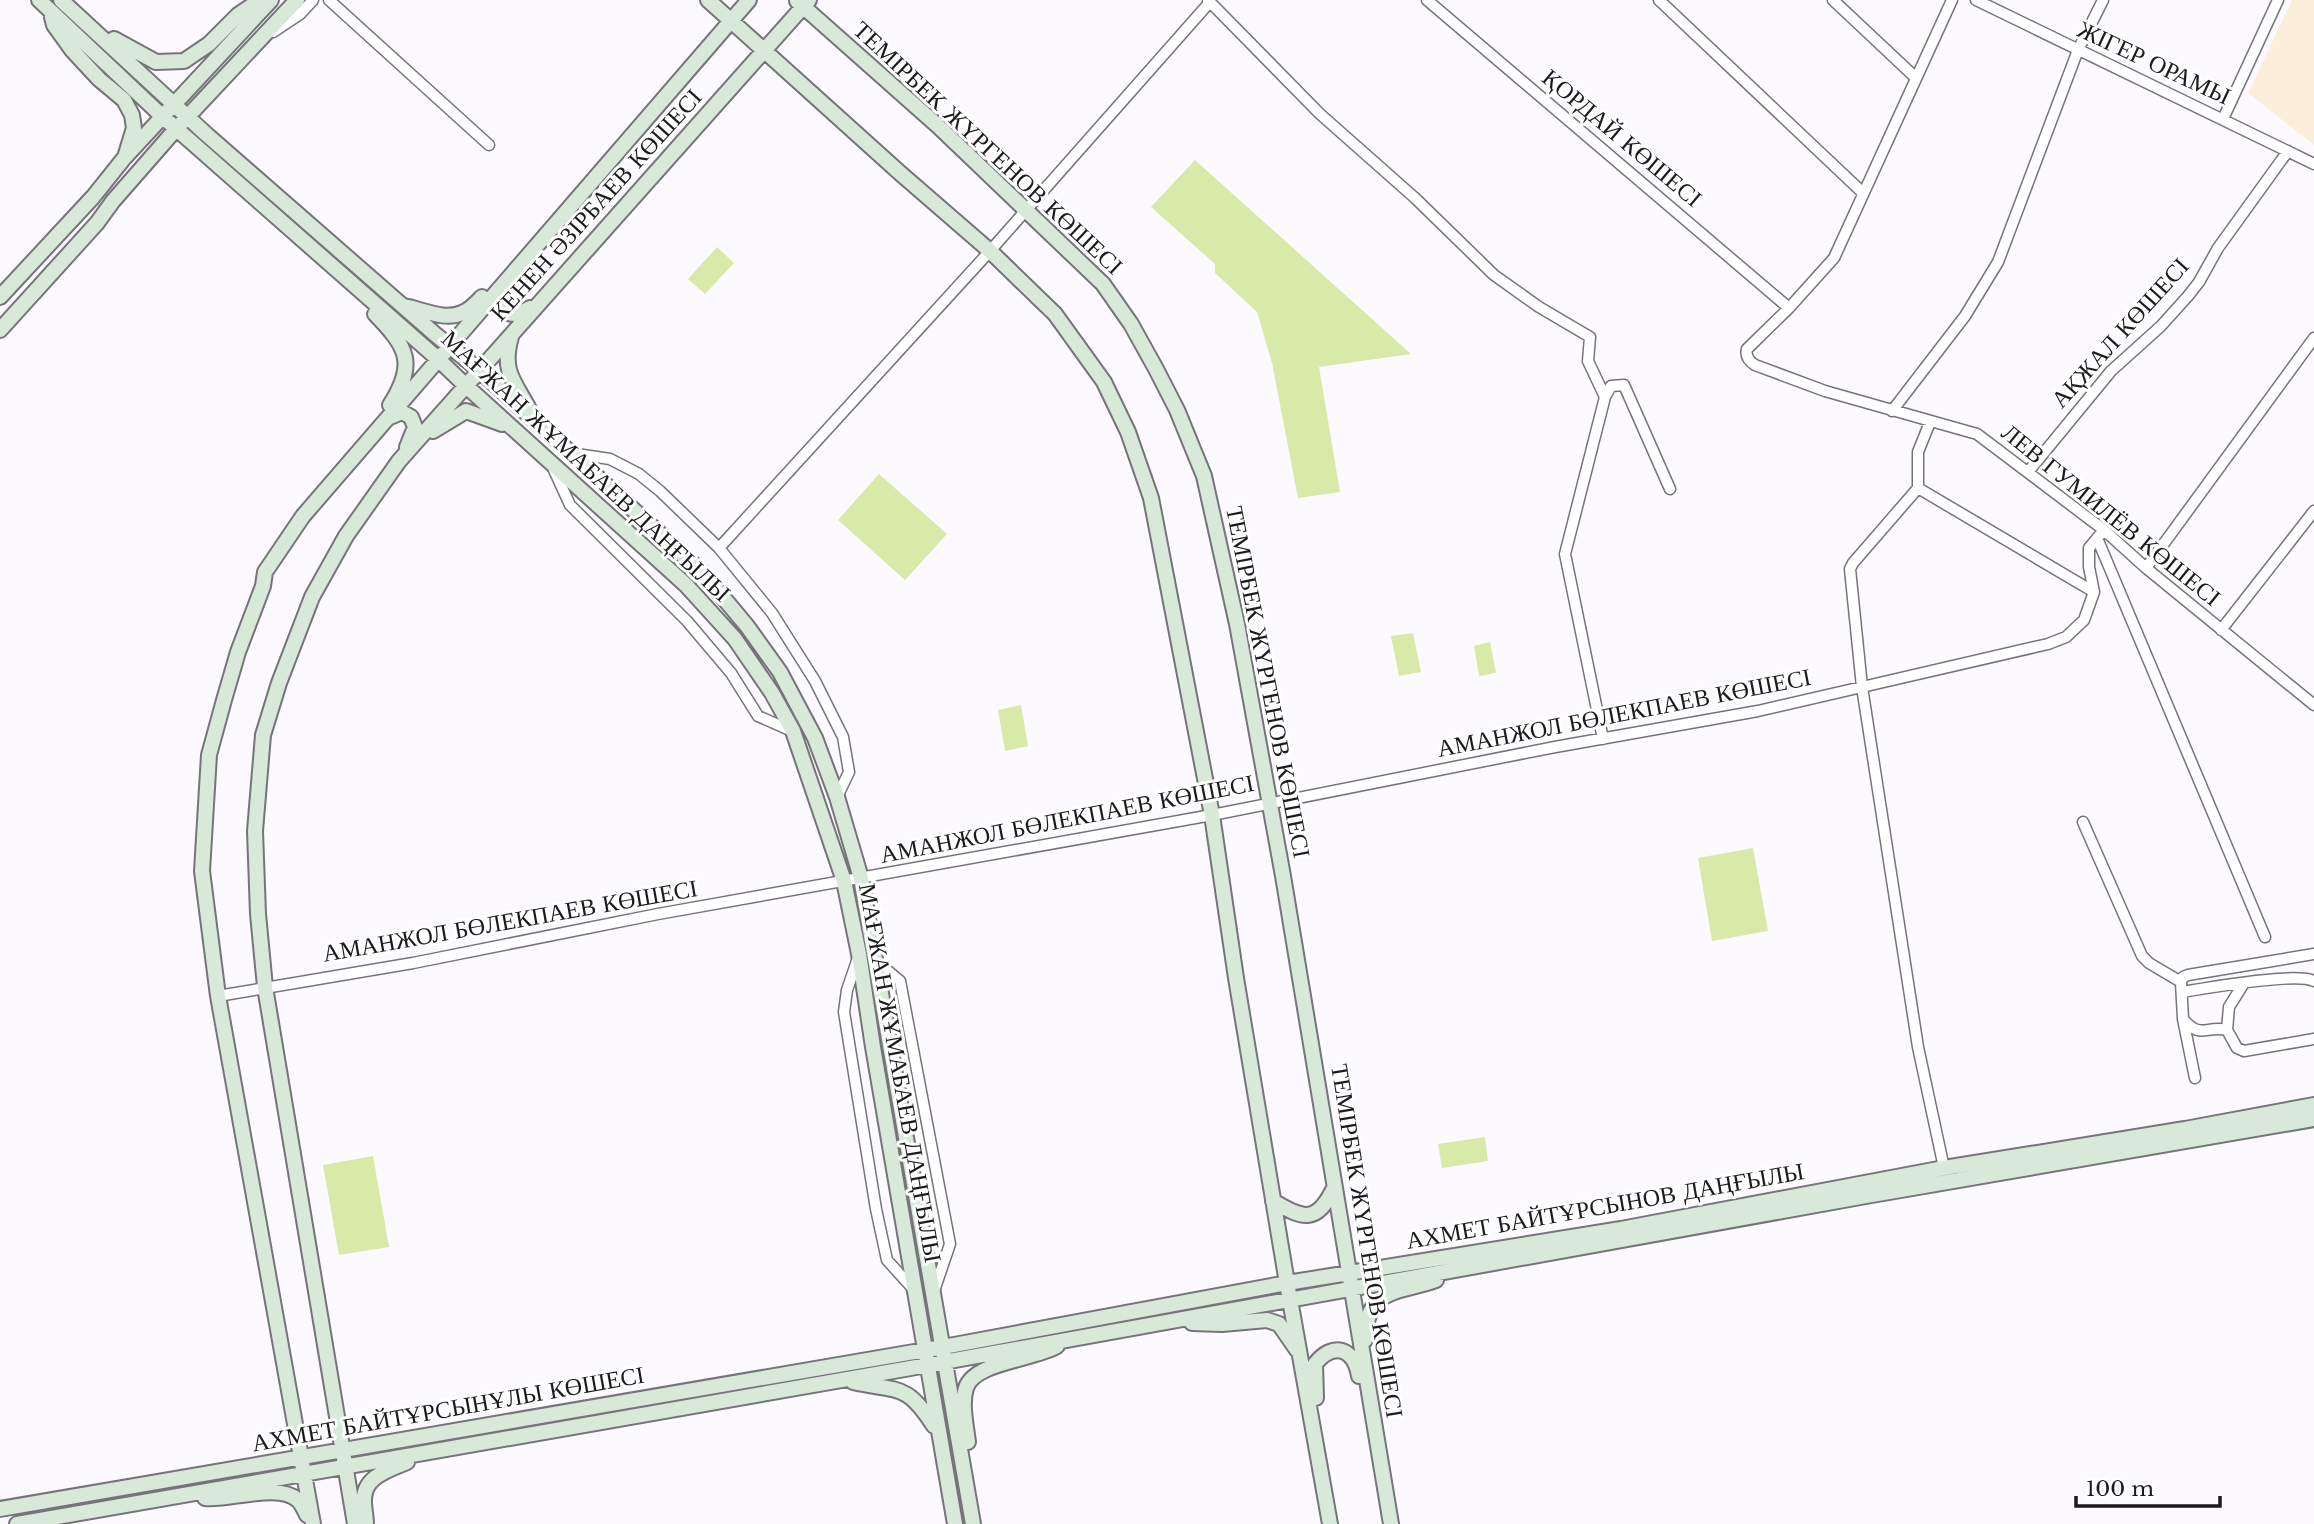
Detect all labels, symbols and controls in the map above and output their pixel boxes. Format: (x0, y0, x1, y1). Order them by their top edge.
street label: ЖІГЕР ОРАМЫ (2073, 14, 2235, 111)
street label: ТЕМІРБЕК ЖҮРГЕНОВ КӨШЕСІ (848, 15, 1129, 280)
street label: ҚОРДАЙ КӨШЕСІ (1537, 63, 1708, 213)
street label: КЕНЕН ӘЗІРБАЕВ КӨШЕСІ (484, 83, 707, 327)
street label: АҚЖАЛ КӨШЕСІ (2045, 252, 2194, 414)
street label: МАҒЖАН ЖҰМАБАЕВ ДАҢҒЫЛЫ (436, 324, 737, 607)
street label: ЛЕВ ГУМИЛЁВ КӨШЕСІ (1996, 417, 2227, 612)
street label: ТЕМІРБЕК ЖҮРГЕНОВ КӨШЕСІ (1220, 504, 1317, 860)
street label: АМАНЖОЛ БӨЛЕКПАЕВ КӨШЕСІ (1435, 662, 1813, 763)
street label: АМАНЖОЛ БӨЛЕКПАЕВ КӨШЕСІ (878, 768, 1256, 869)
street label: АМАНЖОЛ БӨЛЕКПАЕВ КӨШЕСІ (320, 873, 700, 968)
street label: МАҒЖАН ЖҰМАБАЕВ ДАҢҒЫЛЫ (853, 881, 948, 1265)
street label: ТЕМІРБЕК ЖҮРГЕНОВ КӨШЕСІ (1325, 1062, 1410, 1420)
street label: АХМЕТ БАЙТҰРСЫНОВ ДАҢҒЫЛЫ (1404, 1156, 1806, 1255)
street label: АХМЕТ БАЙТҰРСЫНҰЛЫ КӨШЕСІ (249, 1360, 646, 1457)
scale bar (2076, 1464, 2220, 1508)
text: 100 m (2086, 1476, 2154, 1502)

